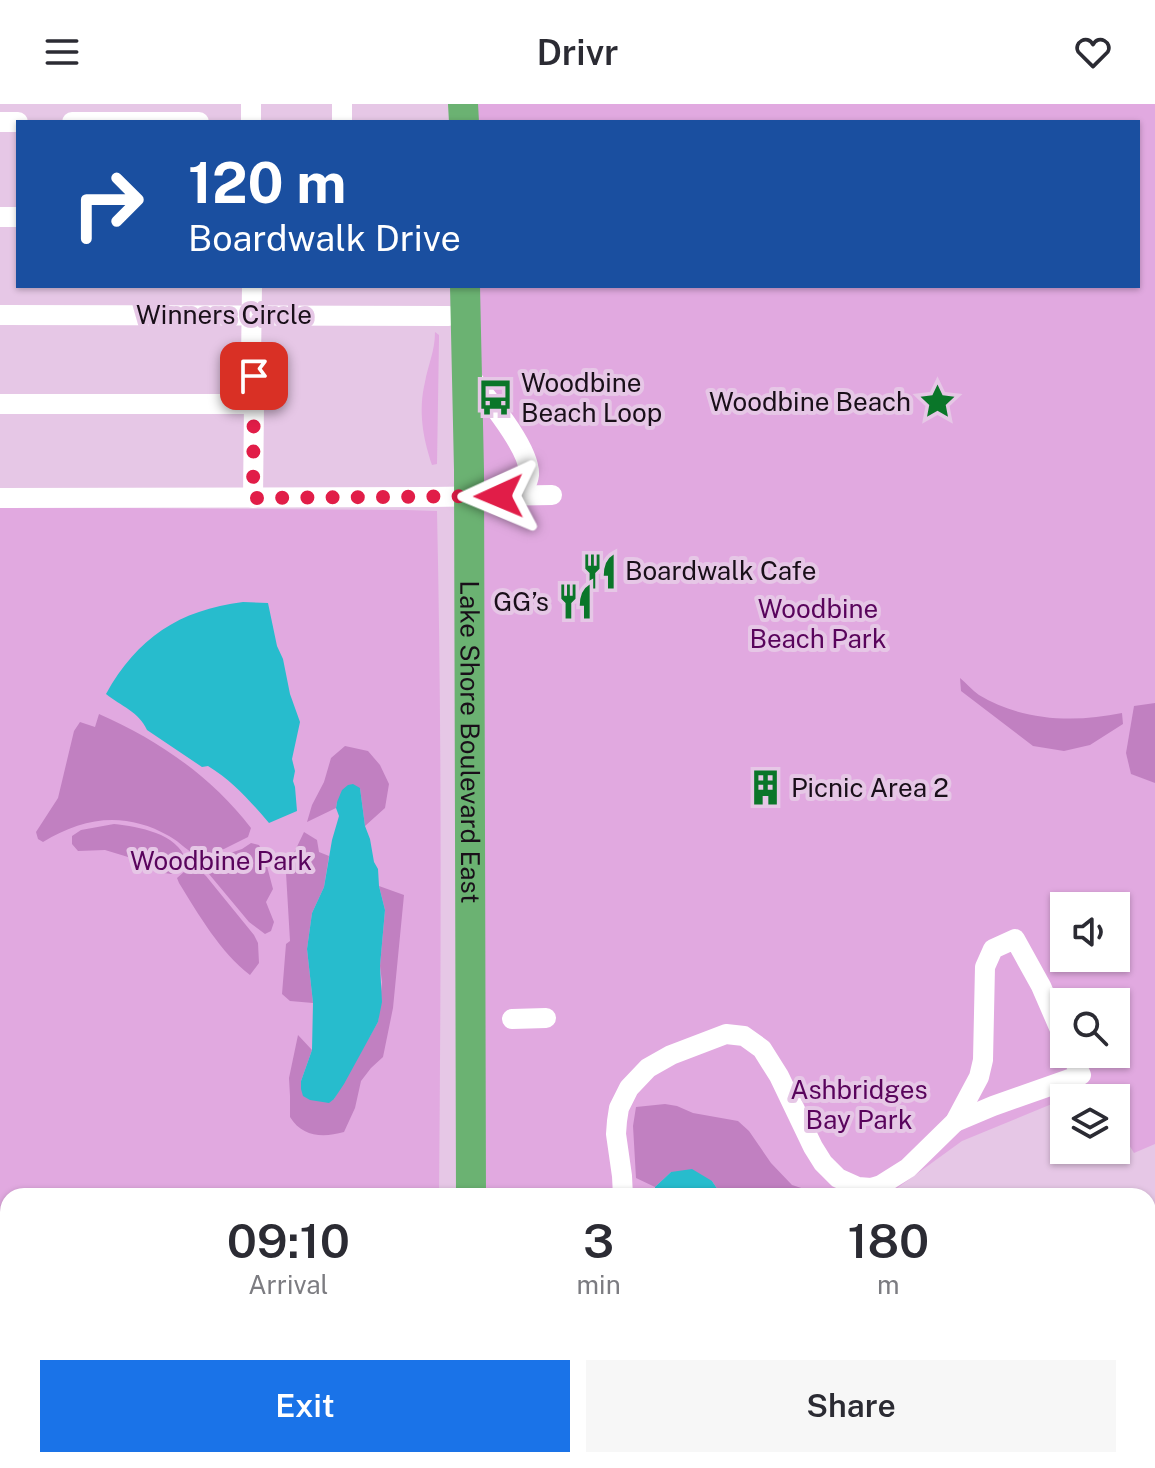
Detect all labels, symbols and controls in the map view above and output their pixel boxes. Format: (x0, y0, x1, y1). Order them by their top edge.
icon: menu (40, 30, 84, 74)
icon: heart (1071, 30, 1115, 74)
text: Drivr (536, 31, 619, 73)
text: 120 m (188, 150, 346, 216)
icon: right (56, 152, 160, 256)
text: Boardwalk Drive (188, 217, 461, 259)
street label: Winners Circle (136, 299, 312, 330)
pin (220, 342, 288, 410)
icon: arrive (232, 354, 276, 398)
place label: Woodbine Beach Loop (521, 367, 662, 428)
bus stop icon: Woodbine Beach Loop (476, 379, 514, 417)
place icon: Woodbine Beach (918, 383, 956, 421)
place label: Woodbine Beach (709, 386, 911, 417)
position arrow (457, 454, 541, 538)
restaurant icon: Boardwalk Cafe (580, 552, 618, 590)
place label: Boardwalk Cafe (625, 555, 816, 586)
street label: Lake Shore Boulevard East (454, 580, 486, 904)
restaurant icon: GG’s (556, 583, 594, 621)
place label: GG’s (493, 586, 549, 617)
park label: Woodbine Beach Park (749, 593, 887, 654)
building icon: Picnic Area 2 (746, 769, 784, 807)
place label: Picnic Area 2 (791, 772, 949, 803)
park label: Woodbine Park (130, 845, 312, 876)
map controls (1050, 892, 1130, 1164)
button: sound (1050, 892, 1130, 972)
button: search (1050, 988, 1130, 1068)
park label: Ashbridges Bay Park (790, 1074, 928, 1135)
button: layers (1050, 1084, 1130, 1164)
text: 09:10 (227, 1212, 350, 1269)
text: 3 (583, 1212, 614, 1269)
text: 180 (847, 1212, 929, 1269)
text: Arrival (248, 1269, 328, 1300)
text: min (577, 1269, 621, 1300)
text: m (877, 1269, 900, 1300)
button: Exit (40, 1360, 570, 1452)
button: Share (586, 1360, 1116, 1452)

